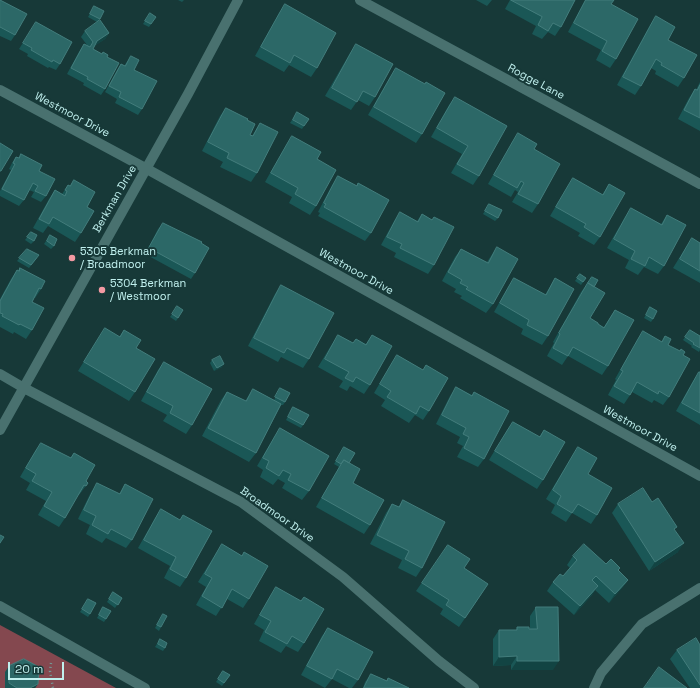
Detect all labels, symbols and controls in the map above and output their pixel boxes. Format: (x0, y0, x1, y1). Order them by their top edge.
street label: Rogge Lane (505, 61, 567, 103)
street label: Westmoor Drive (32, 90, 112, 140)
street label: Berkman Drive (90, 163, 140, 235)
place label: 5305 Berkman / Broadmoor (80, 245, 156, 271)
street label: Westmoor Drive (316, 246, 396, 298)
marker: 5305 Berkman / Broadmoor (67, 253, 77, 263)
place label: 5304 Berkman / Westmoor (110, 277, 186, 303)
marker: 5304 Berkman / Westmoor (97, 285, 107, 295)
street label: Westmoor Drive (600, 403, 680, 455)
street label: Broadmoor Drive (237, 484, 317, 546)
scale bar (10, 654, 66, 680)
text: 20 m (15, 661, 43, 677)

